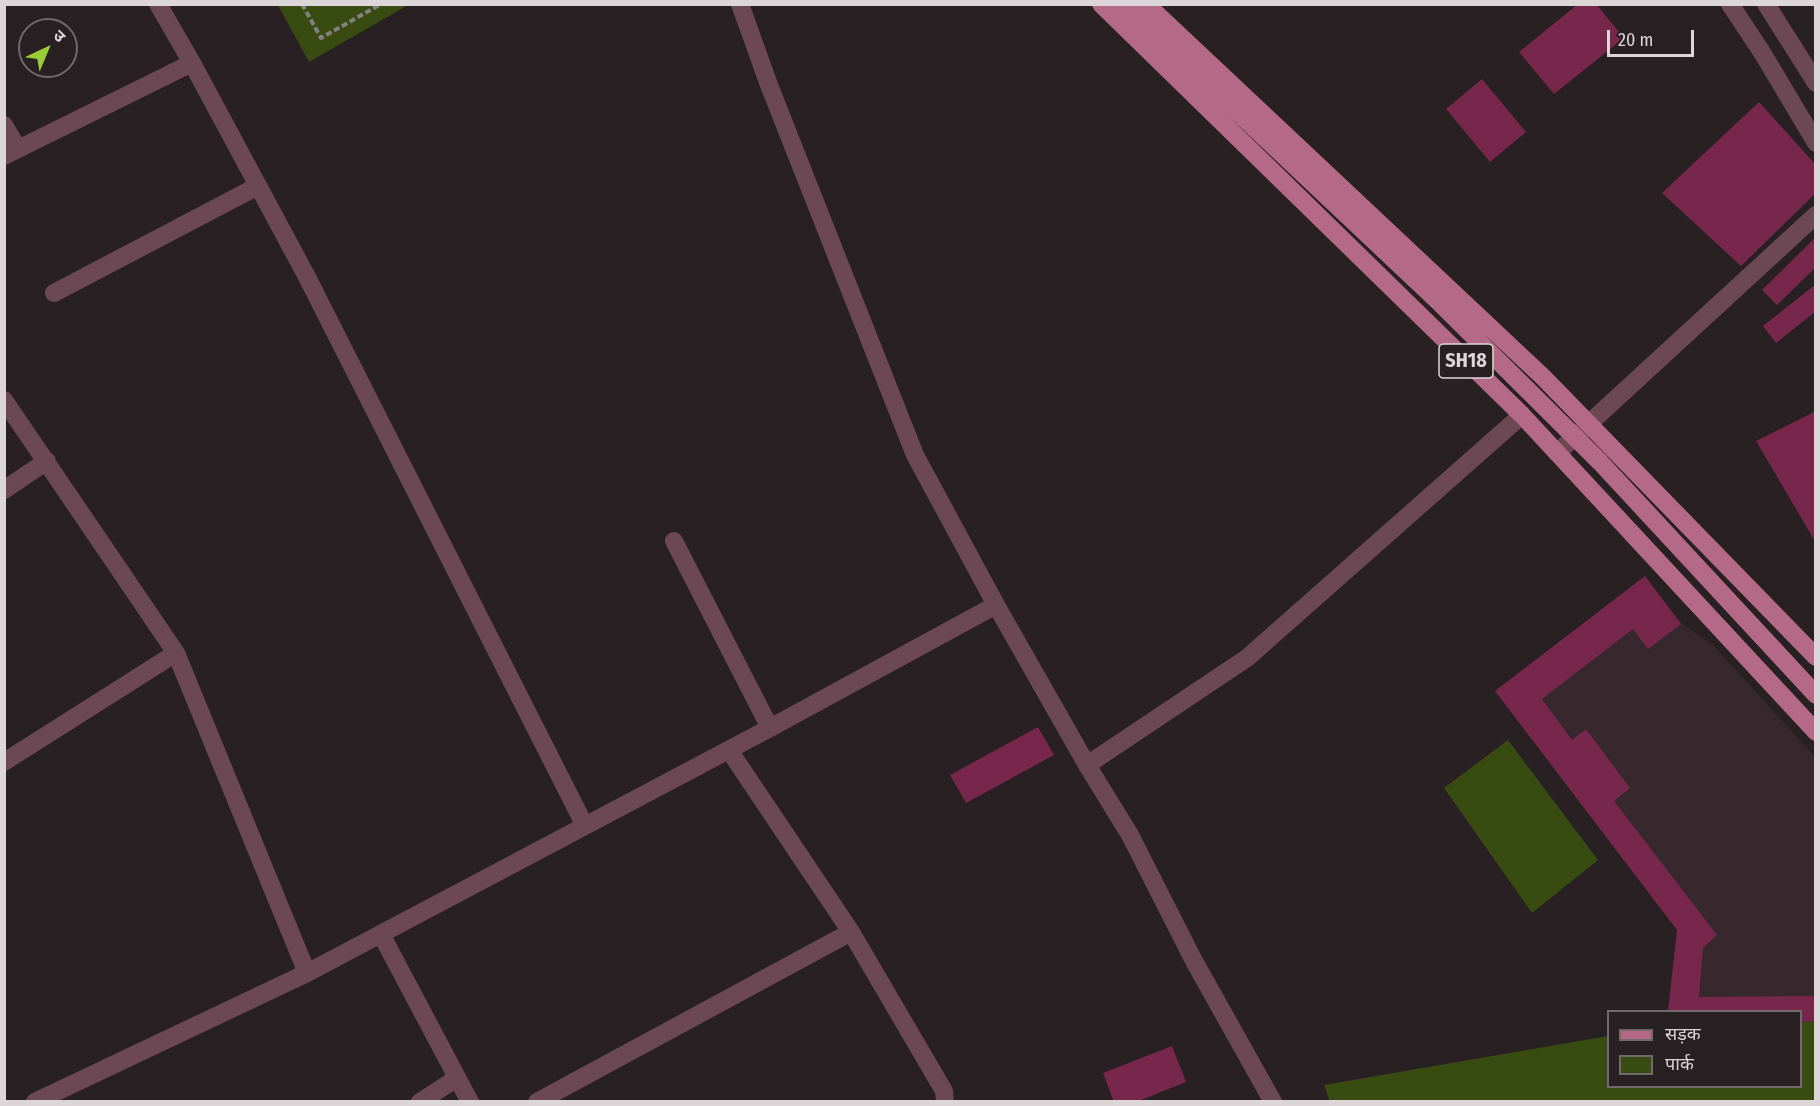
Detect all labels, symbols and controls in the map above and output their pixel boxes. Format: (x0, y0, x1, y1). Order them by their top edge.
north arrow (18, 18, 78, 78)
scale bar (1610, 18, 1697, 56)
text: उ (49, 26, 69, 46)
text: 20 m (1618, 29, 1653, 51)
road number: SH18 (1439, 344, 1493, 378)
legend (1607, 1010, 1802, 1088)
text: सड़क (1665, 1023, 1701, 1045)
text: पार्क (1665, 1053, 1694, 1075)

